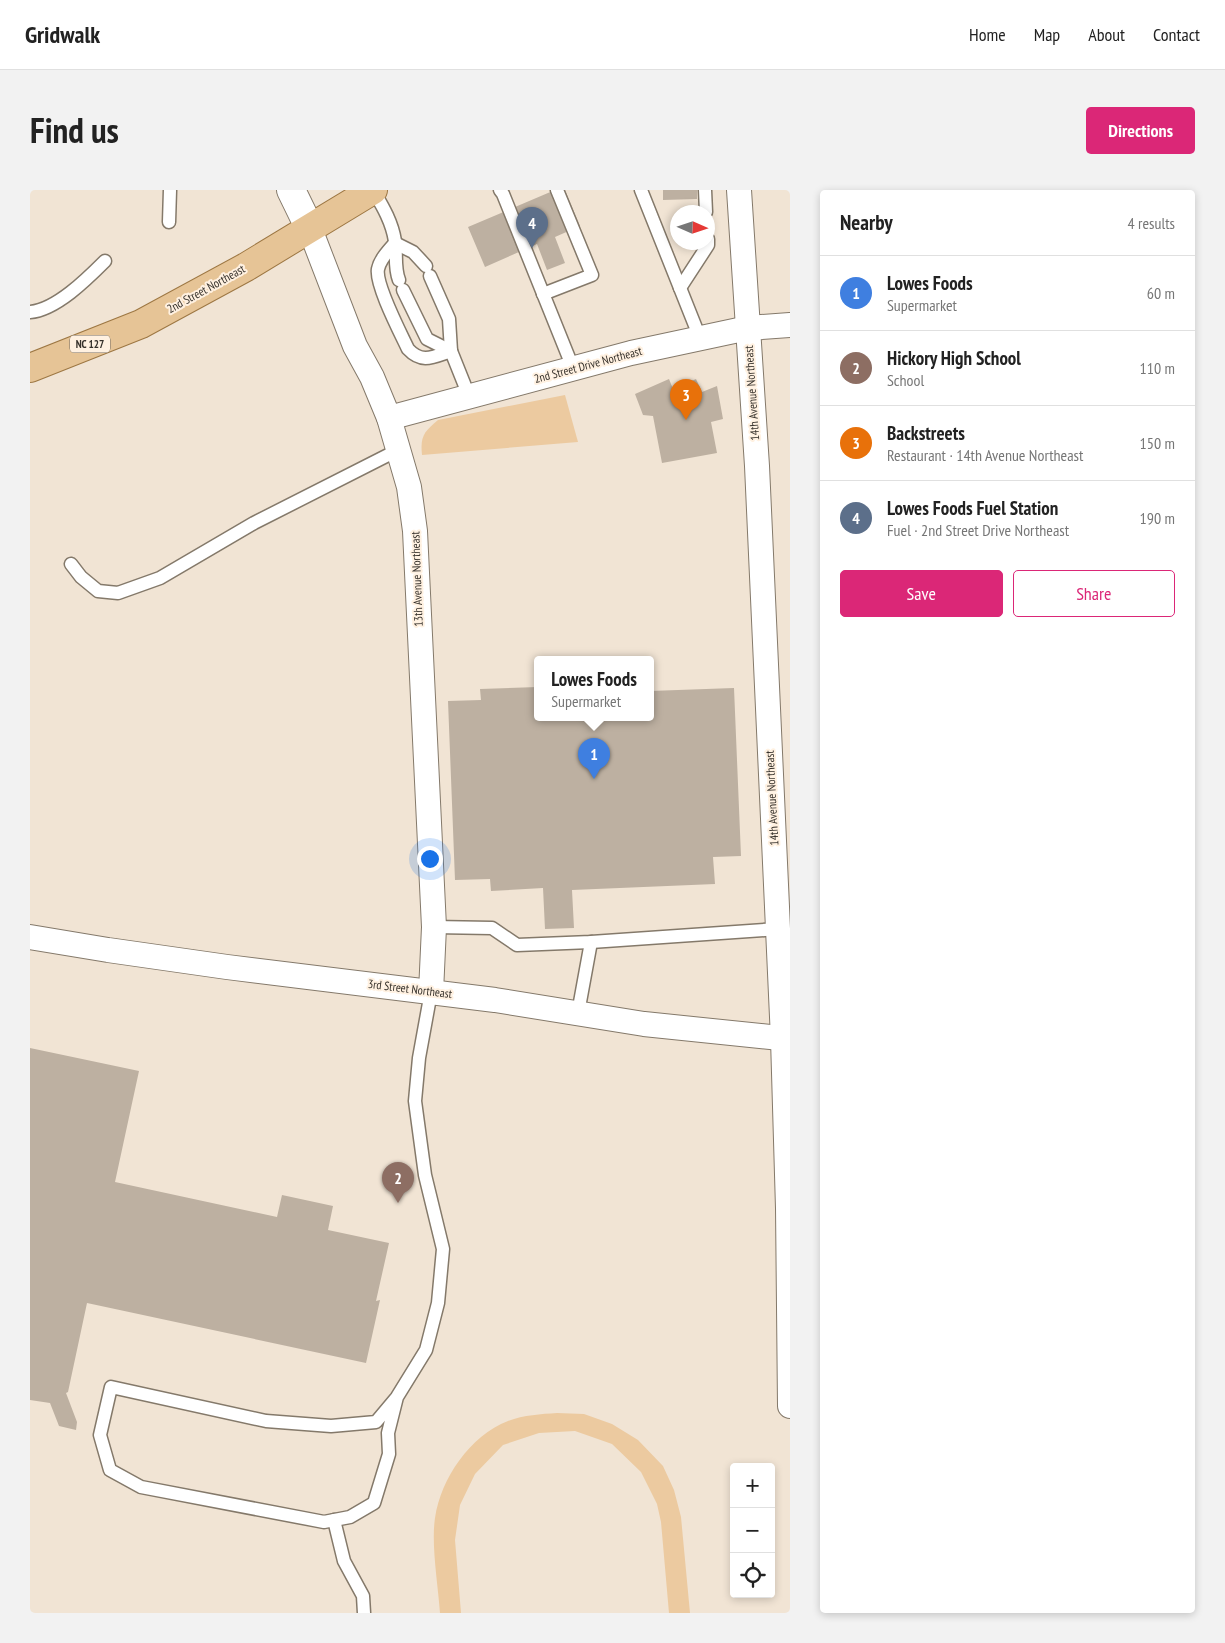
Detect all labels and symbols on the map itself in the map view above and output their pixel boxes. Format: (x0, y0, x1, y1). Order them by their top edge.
north arrow (670, 205, 715, 250)
pin: 4 (516, 207, 548, 248)
street label: 2nd Street Northeast (164, 261, 248, 316)
road number: NC 127 (70, 336, 110, 352)
street label: 2nd Street Drive Northeast (532, 343, 644, 386)
street label: 14th Avenue Northeast (741, 344, 762, 441)
pin: 3 (670, 379, 702, 420)
street label: 13th Avenue Northeast (407, 530, 426, 627)
pin: 1 (578, 738, 610, 779)
street label: 14th Avenue Northeast (761, 749, 781, 846)
your location (417, 846, 443, 872)
street label: 3rd Street Northeast (367, 976, 454, 1001)
pin: 2 (382, 1162, 414, 1203)

